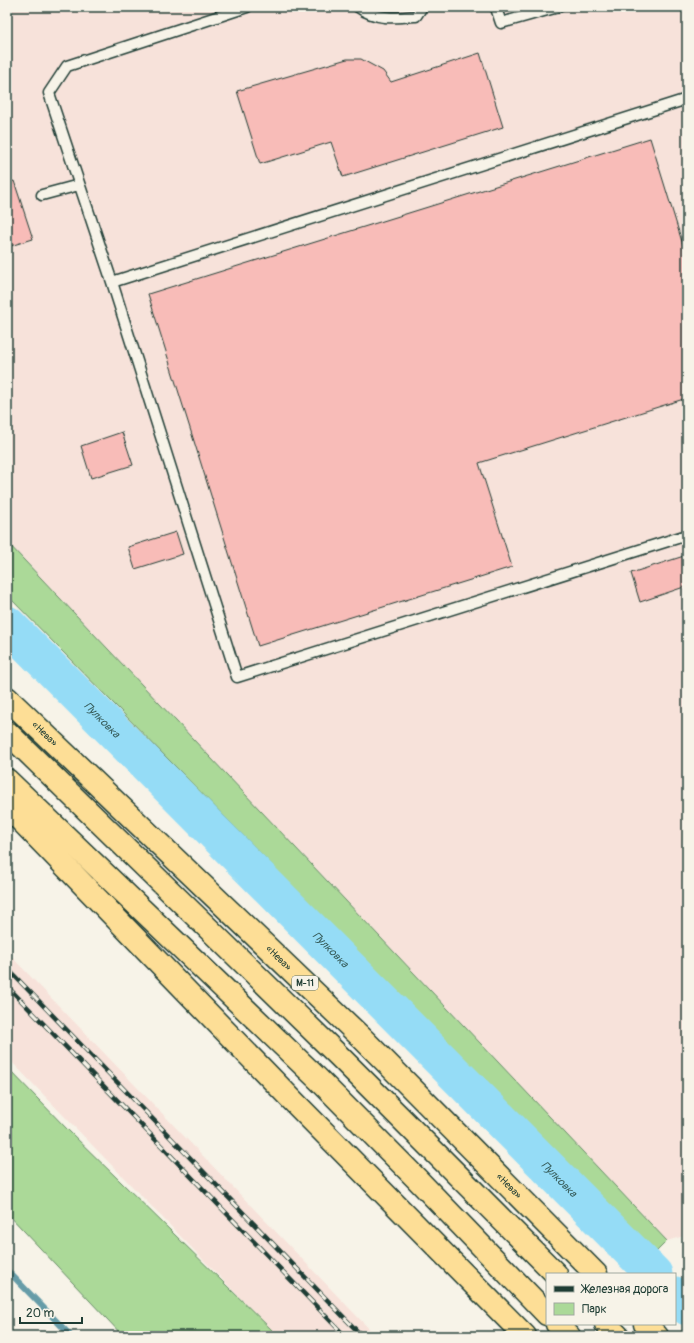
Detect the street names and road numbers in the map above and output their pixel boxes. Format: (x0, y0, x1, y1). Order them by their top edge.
street label: «Нева» (29, 719, 60, 749)
street label: «Нева» (263, 943, 294, 973)
road number: М-11 (292, 976, 318, 990)
street label: «Нева» (494, 1171, 524, 1201)

